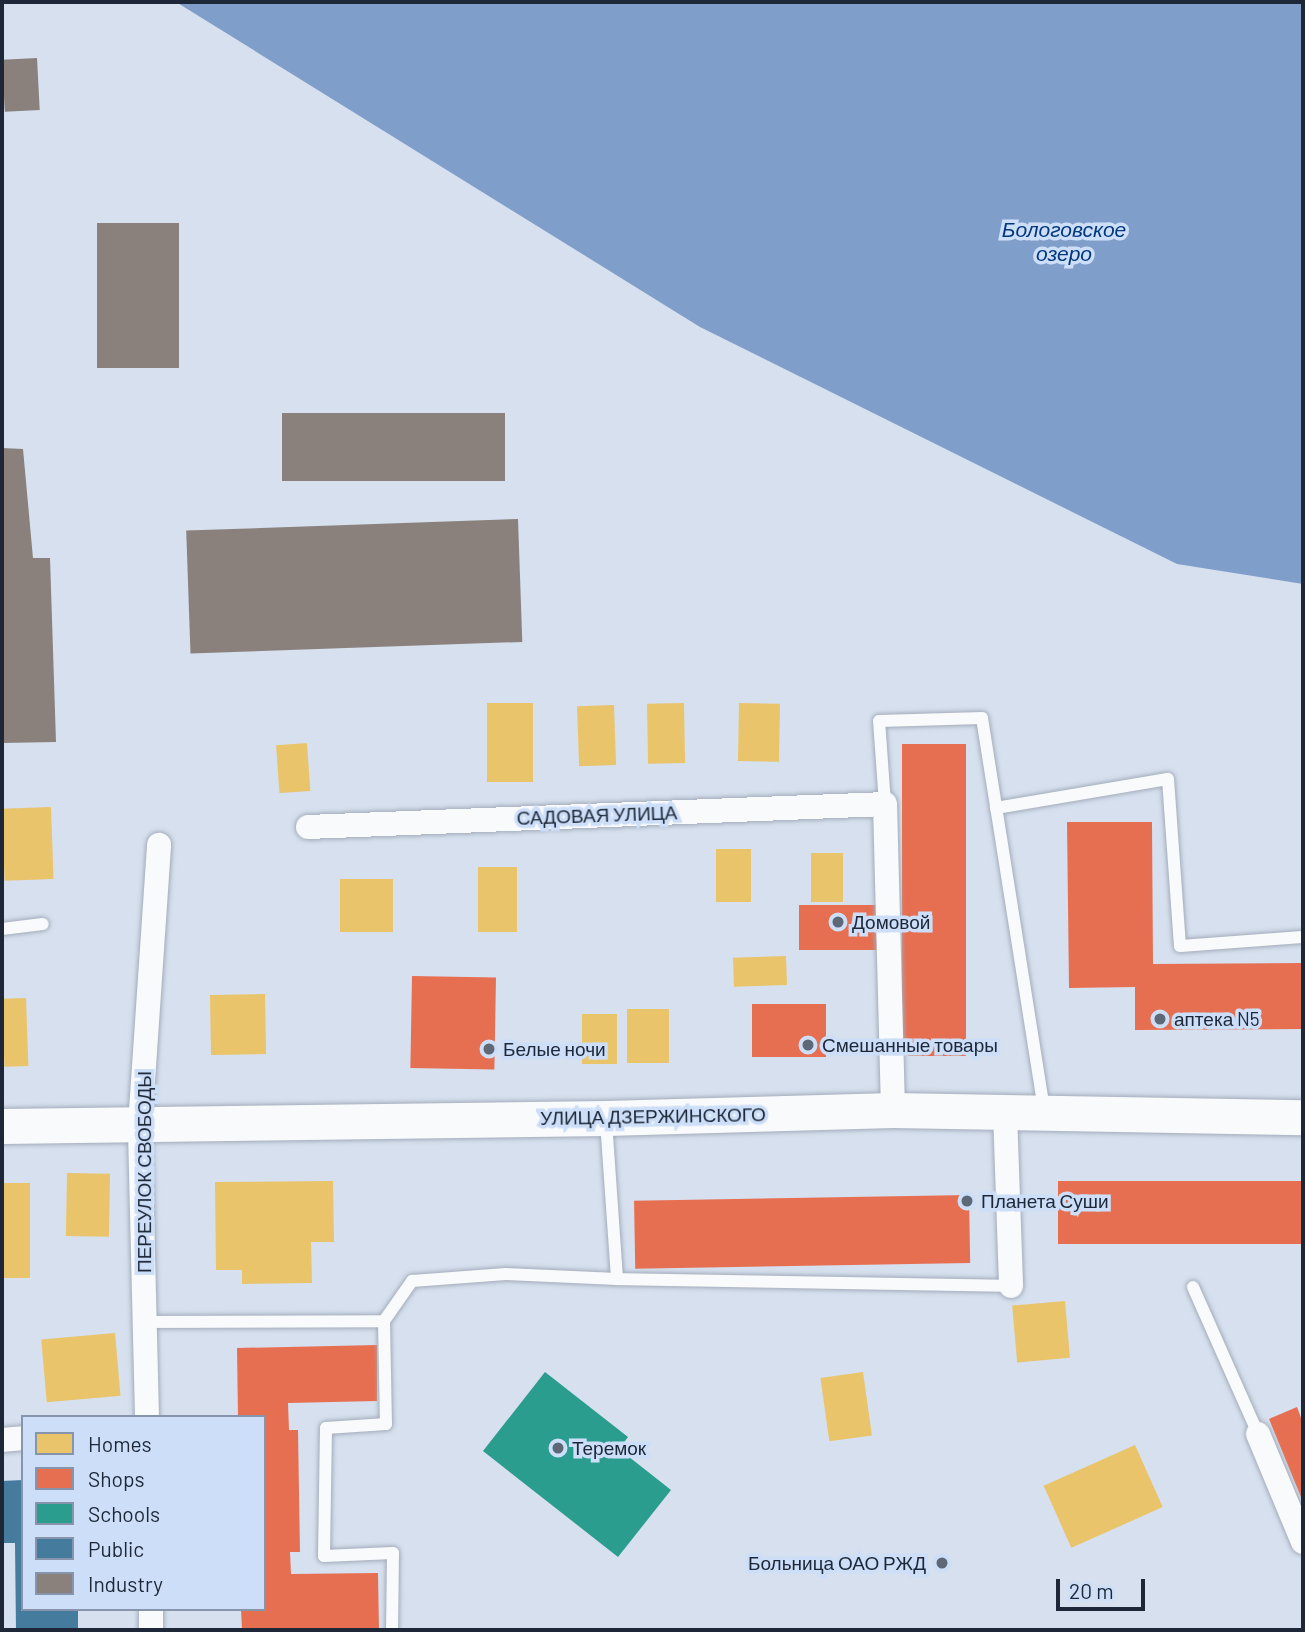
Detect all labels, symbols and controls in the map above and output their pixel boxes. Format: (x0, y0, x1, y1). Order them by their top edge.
water label: Бологовское озеро (1002, 216, 1126, 266)
street label: САДОВАЯ УЛИЦА (516, 801, 678, 829)
place label: Домовой (852, 911, 930, 933)
marker: Домовой (830, 914, 846, 930)
place label: аптека N5 (1174, 1008, 1260, 1030)
marker: аптека N5 (1152, 1011, 1168, 1027)
place label: Смешанные товары (822, 1034, 998, 1056)
marker: Смешанные товары (800, 1037, 816, 1053)
place label: Белые ночи (503, 1038, 606, 1060)
marker: Белые ночи (481, 1041, 497, 1057)
street label: ПЕРЕУЛОК СВОБОДЫ (133, 1071, 155, 1273)
street label: УЛИЦА ДЗЕРЖИНСКОГО (540, 1103, 766, 1129)
place label: Планета Суши (981, 1190, 1109, 1212)
marker: Планета Суши (959, 1193, 975, 1209)
legend (21, 1415, 266, 1611)
text: Homes (88, 1431, 152, 1456)
place label: Теремок (572, 1437, 646, 1459)
marker: Теремок (550, 1440, 566, 1456)
text: Shops (88, 1466, 145, 1491)
text: Schools (88, 1501, 160, 1526)
text: Public (88, 1536, 144, 1561)
place label: Больница ОАО РЖД (748, 1552, 926, 1574)
marker: Больница ОАО РЖД (932, 1553, 952, 1573)
scale bar (1060, 1566, 1149, 1610)
text: Industry (88, 1571, 163, 1596)
text: 20 m (1069, 1578, 1114, 1603)

